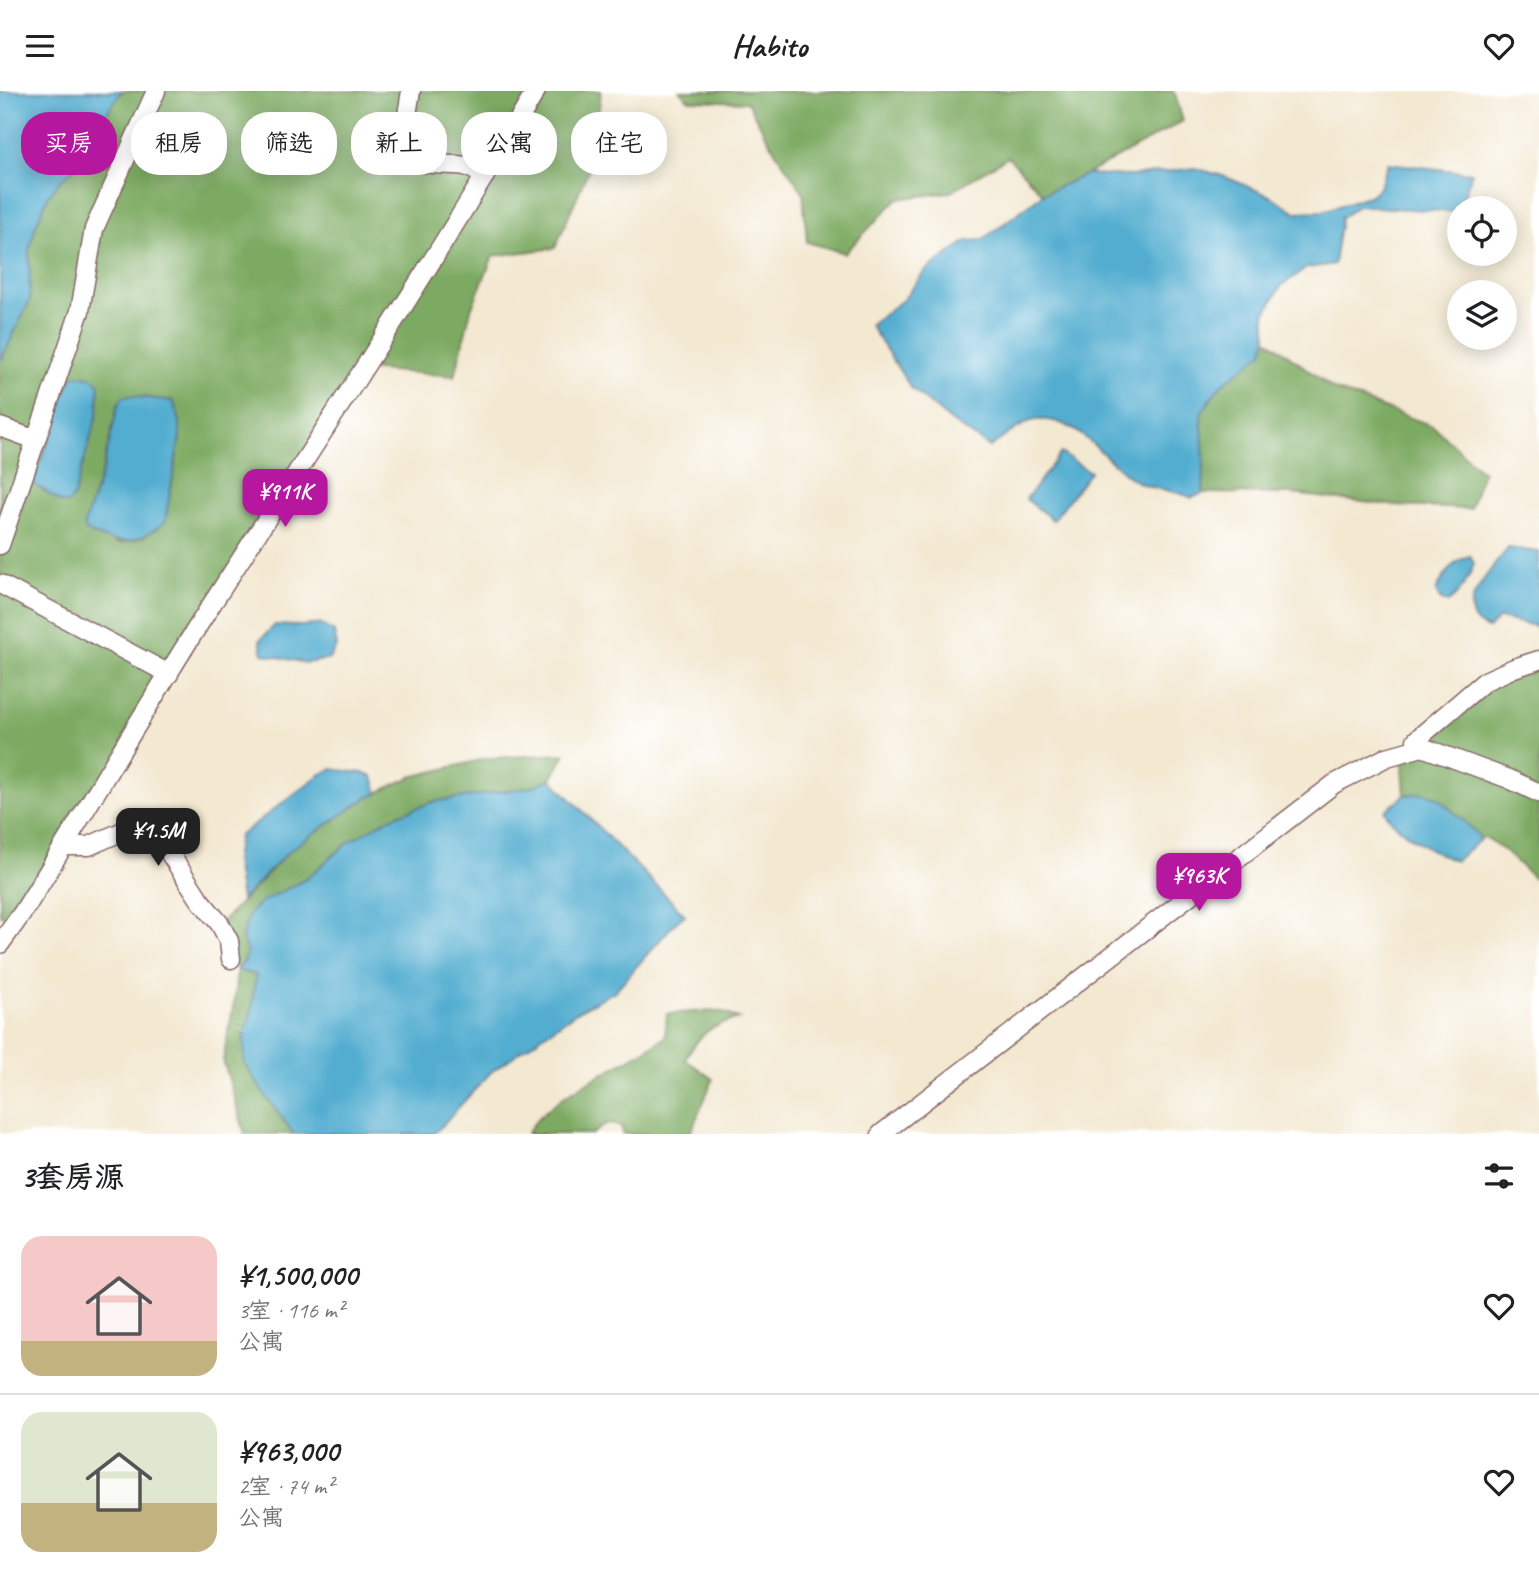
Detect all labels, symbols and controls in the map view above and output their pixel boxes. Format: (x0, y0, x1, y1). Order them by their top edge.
text: Habito (732, 25, 807, 66)
icon: menu (21, 27, 59, 65)
icon: heart (1480, 27, 1518, 65)
chip: 买房 (21, 112, 117, 175)
chip: 租房 (131, 112, 227, 175)
chip: 筛选 (241, 112, 337, 175)
chip: 新上 (351, 112, 447, 175)
chip: 公寓 (461, 112, 557, 175)
chip: 住宅 (571, 112, 667, 175)
map controls (1447, 196, 1517, 350)
button: locate (1447, 196, 1517, 266)
button: layers (1447, 280, 1517, 350)
pin: ¥911K (236, 469, 334, 529)
text: ¥911K (259, 477, 311, 506)
pin: ¥1.5M (109, 809, 207, 868)
text: ¥1.5M (132, 816, 184, 845)
pin: ¥963K (1150, 853, 1248, 913)
text: ¥963K (1172, 861, 1226, 890)
icon: filters (1480, 1157, 1518, 1195)
text: 3套房源 (21, 1158, 125, 1196)
text: ¥1,500,000 (238, 1256, 357, 1294)
icon: home (77, 1264, 161, 1348)
icon: heart (1480, 1287, 1518, 1325)
text: 3室 · 116 m² (238, 1296, 344, 1325)
text: 公寓 (238, 1327, 284, 1356)
text: ¥963,000 (238, 1432, 339, 1470)
icon: home (77, 1440, 161, 1524)
icon: heart (1480, 1463, 1518, 1501)
text: 2室 · 74 m² (238, 1472, 333, 1501)
text: 公寓 (238, 1503, 284, 1532)

